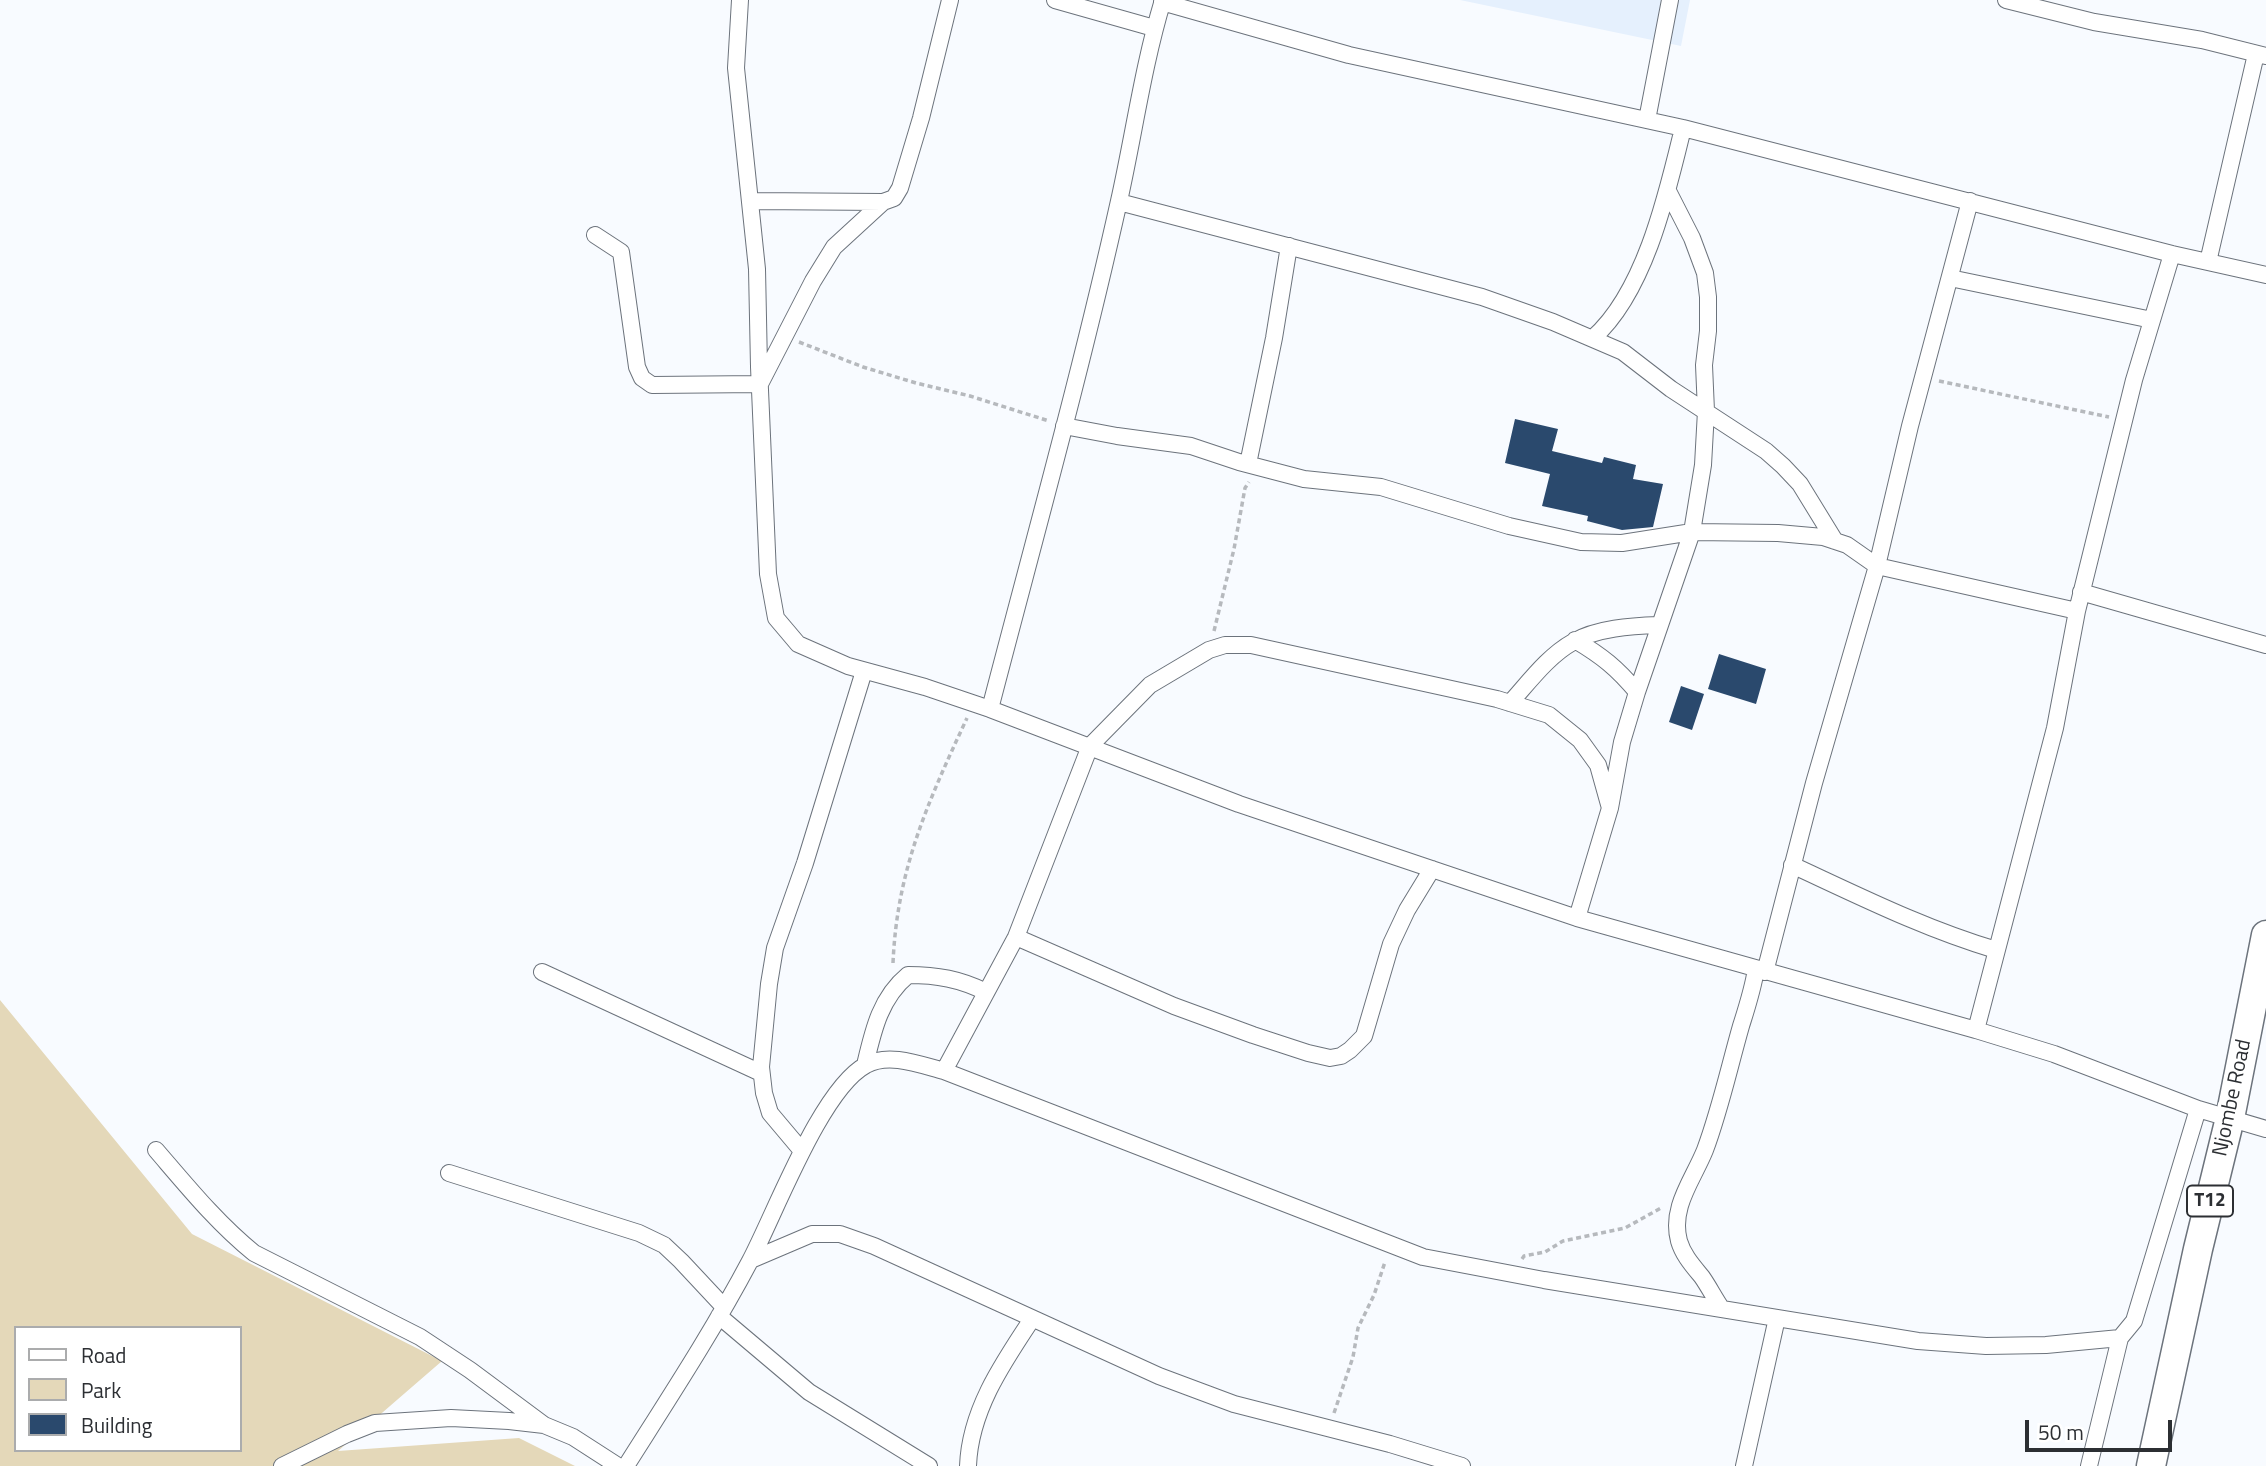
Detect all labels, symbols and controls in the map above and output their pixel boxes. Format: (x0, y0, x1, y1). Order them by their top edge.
street label: Njombe Road (2208, 1037, 2258, 1159)
road number: T12 (2187, 1186, 2233, 1217)
legend (14, 1326, 242, 1452)
text: Road (81, 1339, 126, 1371)
text: Park (81, 1374, 121, 1406)
scale bar (2028, 1406, 2175, 1450)
text: Building (81, 1409, 152, 1441)
text: 50 m (2038, 1416, 2084, 1448)

